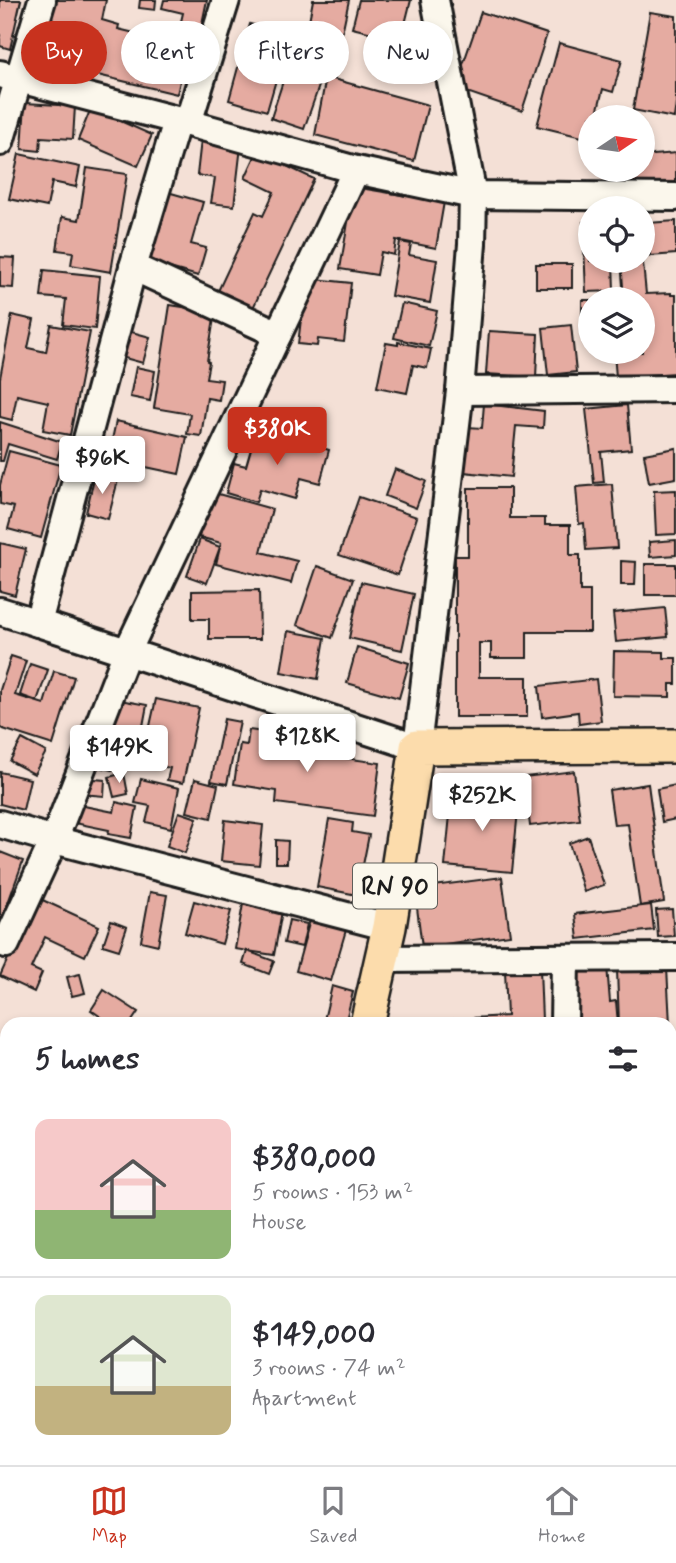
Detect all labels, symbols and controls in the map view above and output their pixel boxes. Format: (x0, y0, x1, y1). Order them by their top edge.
chip: Buy (21, 21, 107, 84)
chip: Rent (121, 21, 220, 84)
chip: Filters (234, 21, 349, 84)
chip: New (363, 21, 453, 84)
north arrow (578, 105, 654, 182)
map controls (578, 105, 655, 364)
button: locate (578, 196, 655, 273)
button: layers (578, 287, 655, 364)
pin: $380K (228, 407, 326, 467)
text: $380K (244, 415, 310, 445)
pin: $96K (61, 436, 143, 496)
text: $96K (75, 444, 129, 474)
pin: $128K (258, 714, 356, 774)
text: $128K (275, 722, 339, 752)
pin: $149K (70, 726, 168, 785)
text: $149K (86, 733, 152, 763)
pin: $252K (433, 774, 531, 833)
text: $252K (449, 781, 516, 811)
road number: RN 90 (353, 864, 437, 908)
text: 5 homes (35, 1040, 140, 1079)
icon: filters (604, 1040, 642, 1078)
text: $380,000 (252, 1139, 376, 1178)
icon: home (91, 1147, 175, 1231)
text: 5 rooms · 153 m² (252, 1178, 413, 1208)
text: House (252, 1208, 306, 1238)
text: $149,000 (252, 1315, 376, 1354)
icon: home (91, 1323, 175, 1407)
text: 3 rooms · 74 m² (252, 1354, 406, 1384)
text: Apartment (252, 1384, 357, 1414)
tab: Map (90, 1482, 128, 1549)
tab: Saved (309, 1482, 357, 1549)
tab: Home (538, 1482, 586, 1549)

